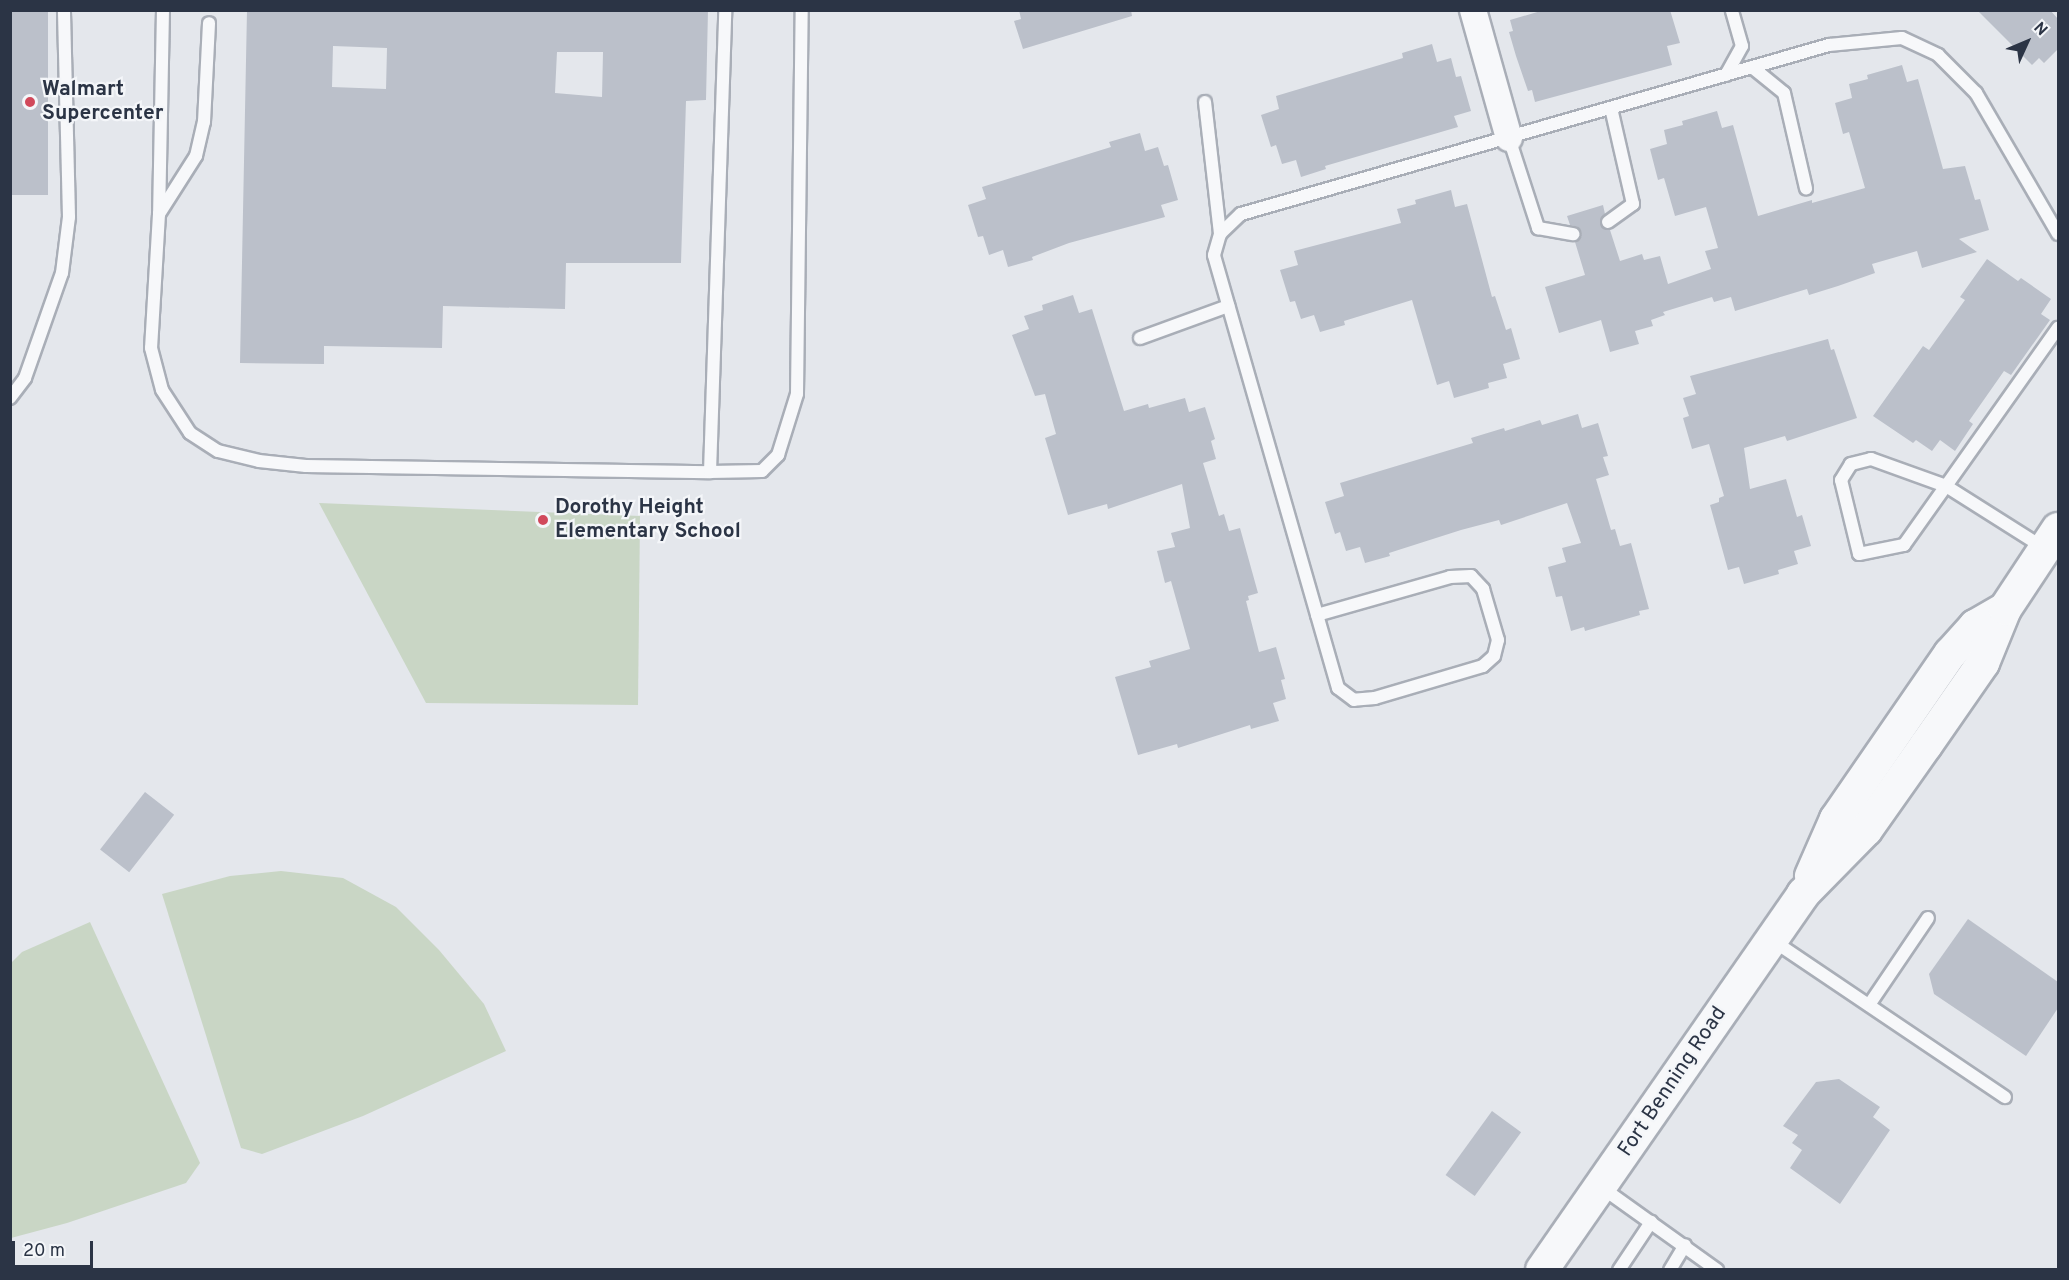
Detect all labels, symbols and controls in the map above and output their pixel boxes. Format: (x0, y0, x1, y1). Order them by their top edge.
north arrow (1997, 12, 2057, 72)
text: N (2029, 18, 2051, 41)
place label: Walmart Supercenter (42, 77, 163, 127)
marker: Walmart Supercenter (23, 95, 37, 109)
place label: Dorothy Height Elementary School (555, 495, 741, 545)
marker: Dorothy Height Elementary School (536, 513, 550, 527)
street label: Fort Benning Road (1614, 1002, 1732, 1162)
scale bar (15, 1229, 96, 1267)
text: 20 m (23, 1240, 65, 1263)

